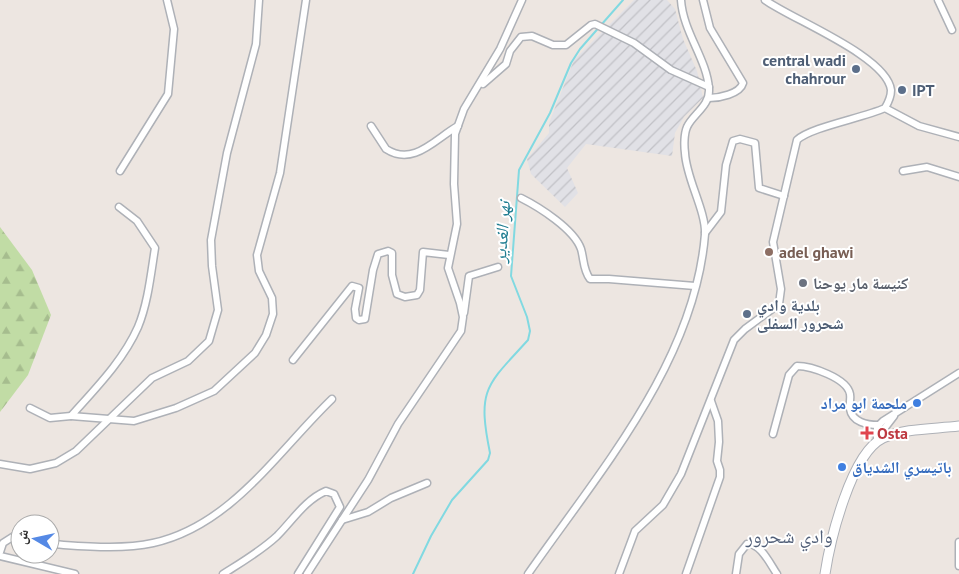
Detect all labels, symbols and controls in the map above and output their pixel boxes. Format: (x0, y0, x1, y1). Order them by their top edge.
place label: central wadi chahrour (762, 50, 846, 88)
marker: central wadi chahrour (850, 63, 862, 75)
place label: IPT (912, 80, 935, 100)
marker: IPT (896, 84, 908, 96)
water label: نهر الغدير (488, 197, 515, 265)
place label: adel ghawi (779, 242, 854, 262)
marker: adel ghawi (763, 246, 775, 258)
place label: كنيسة مار يوحنا (813, 273, 908, 293)
marker: كنيسة مار يوحنا (797, 277, 809, 289)
place label: بلدية وادي شحرور السفلى (757, 295, 844, 333)
marker: بلدية وادي شحرور السفلى (741, 308, 753, 320)
place label: ملحمة ابو مراد (821, 393, 907, 413)
marker: ملحمة ابو مراد (911, 397, 923, 409)
place label: Osta (877, 423, 908, 443)
marker: Osta (861, 427, 873, 439)
place label: باتيسري الشدياق (852, 457, 951, 480)
marker: باتيسري الشدياق (836, 461, 848, 473)
north arrow (10, 514, 60, 564)
district label: وادي شحرور (744, 524, 833, 552)
text: ش (12, 528, 32, 546)

